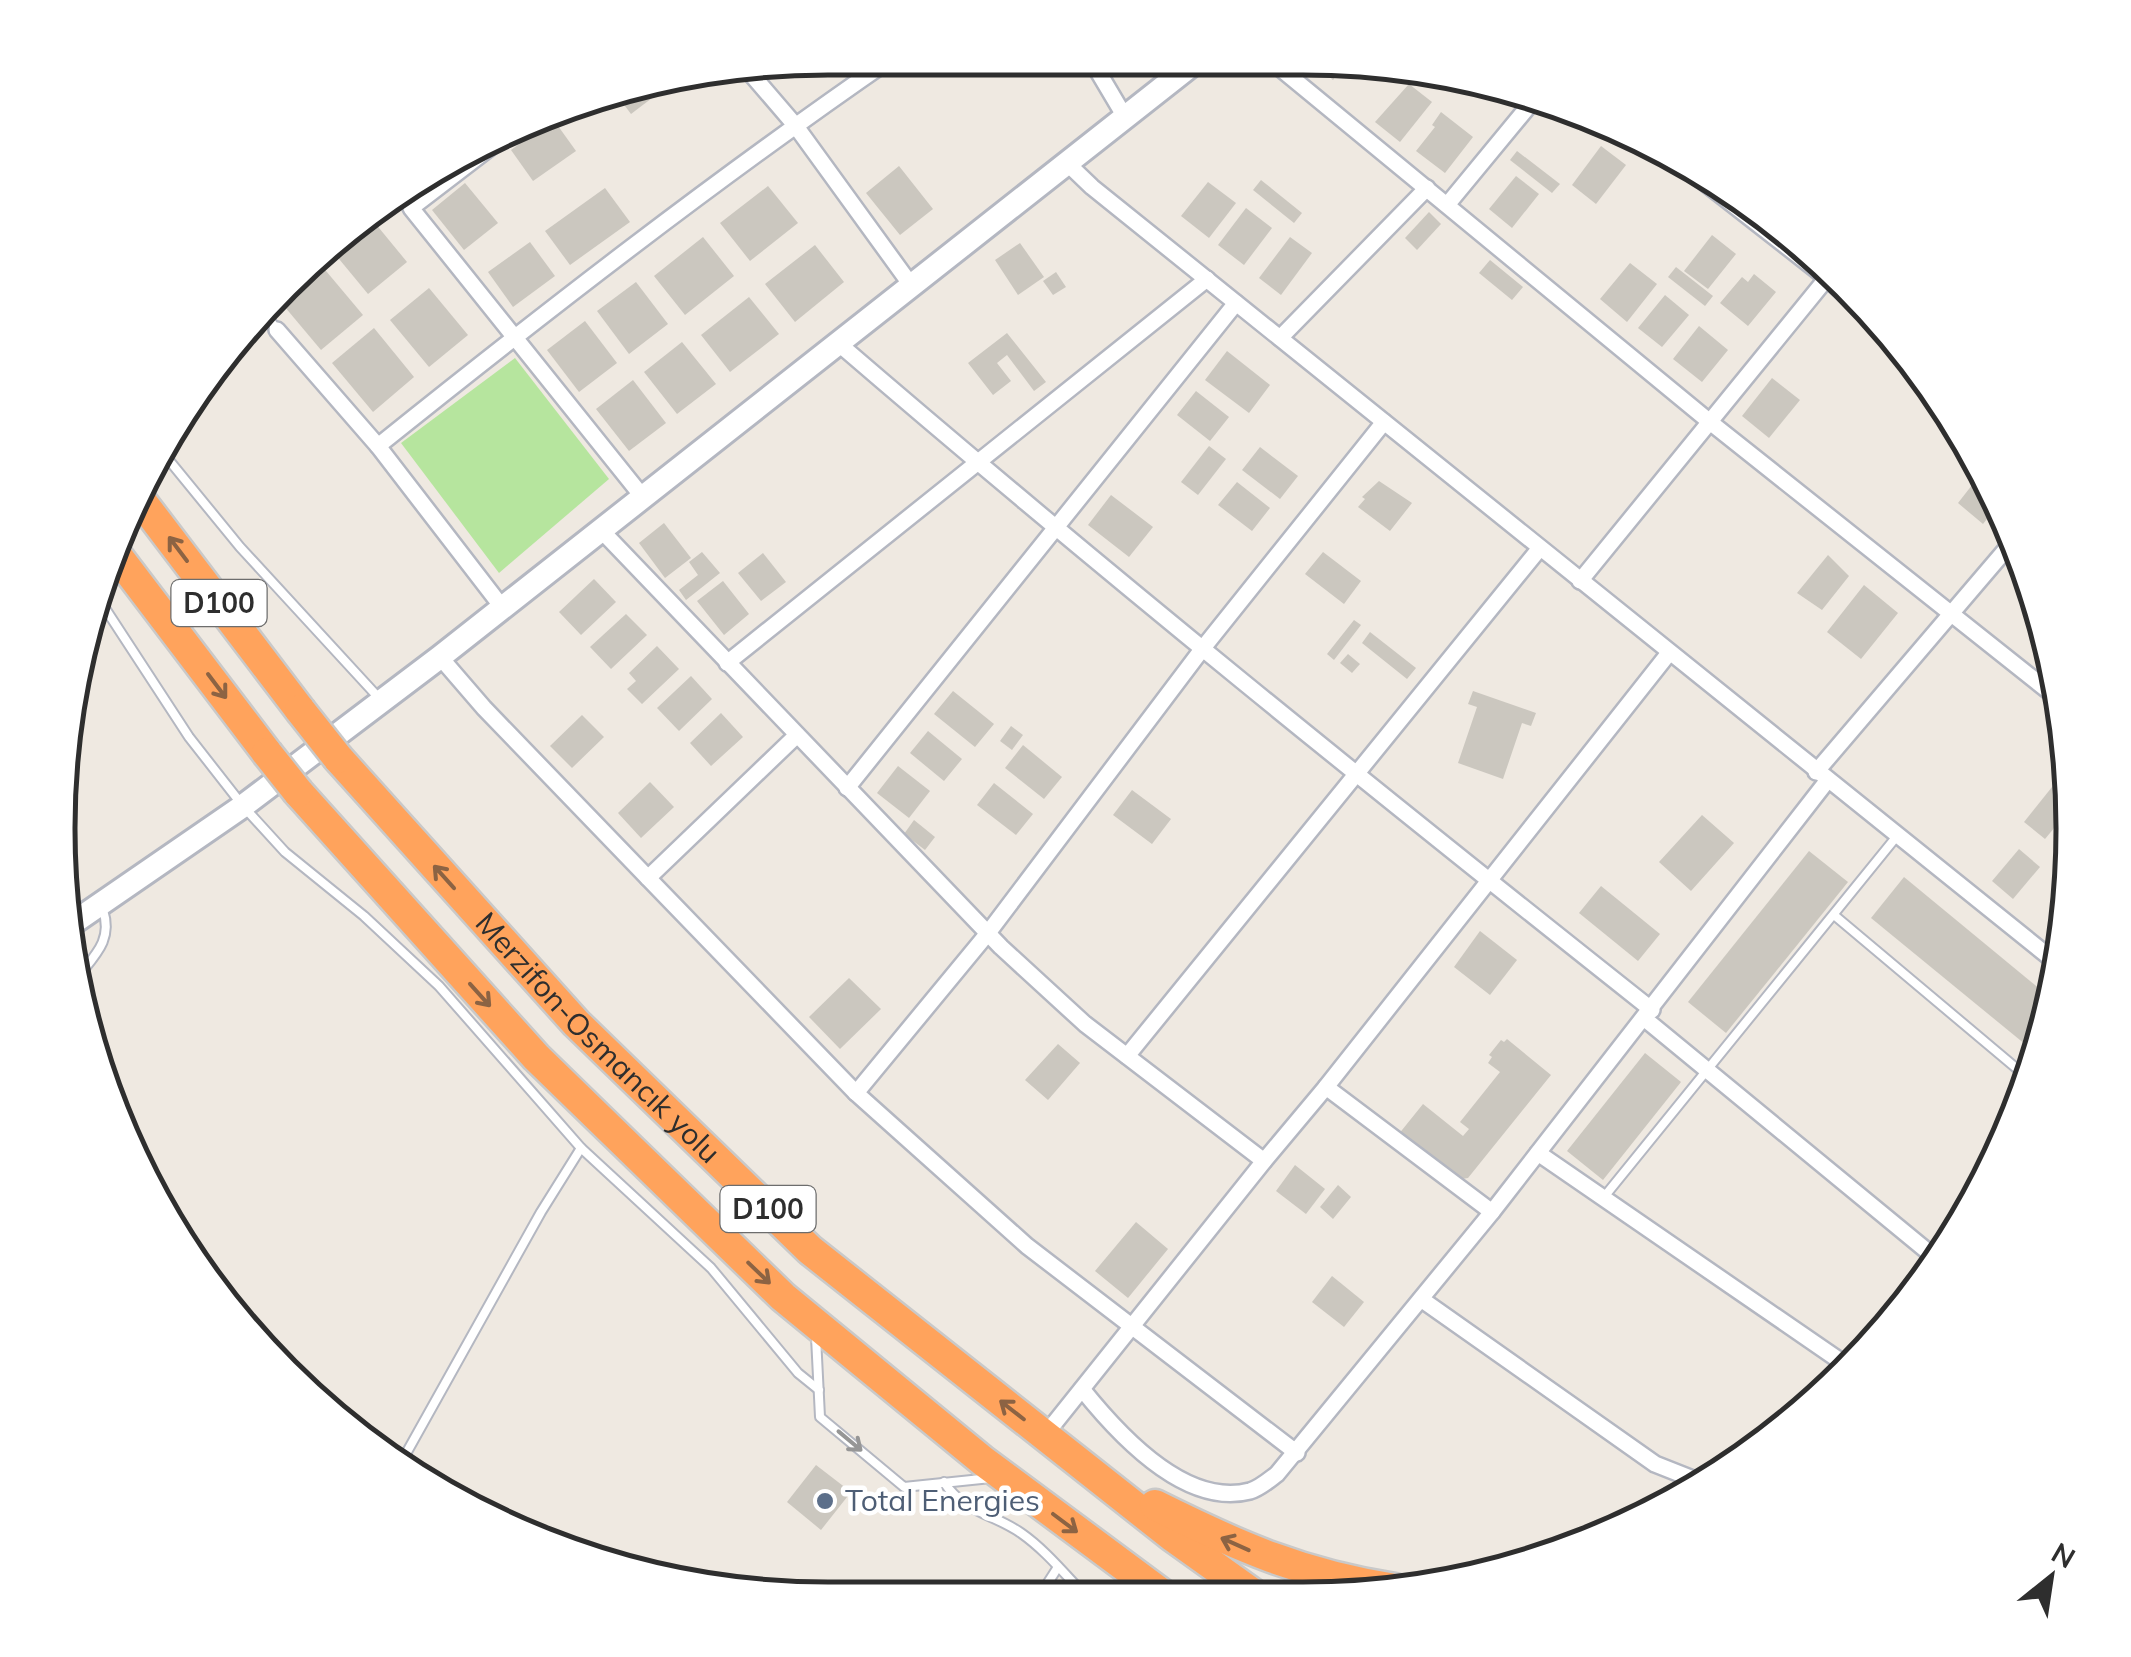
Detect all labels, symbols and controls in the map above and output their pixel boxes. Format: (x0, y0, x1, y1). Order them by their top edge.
one-way arrow (167, 536, 188, 563)
road number: D100 (172, 580, 266, 626)
one-way arrow (205, 673, 227, 699)
one-way arrow (433, 865, 456, 890)
street label: Merzifon-Osmancık yolu (468, 904, 729, 1171)
one-way arrow (468, 982, 491, 1007)
road number: D100 (720, 1186, 816, 1232)
one-way arrow (747, 1261, 771, 1285)
one-way arrow (999, 1399, 1026, 1420)
one-way arrow (836, 1430, 862, 1452)
place label: Total Energies (845, 1481, 1040, 1519)
marker: Total Energies (814, 1490, 836, 1512)
one-way arrow (1051, 1512, 1078, 1533)
north arrow (2001, 1527, 2101, 1627)
one-way arrow (1220, 1534, 1251, 1552)
text: N (2046, 1534, 2082, 1575)

